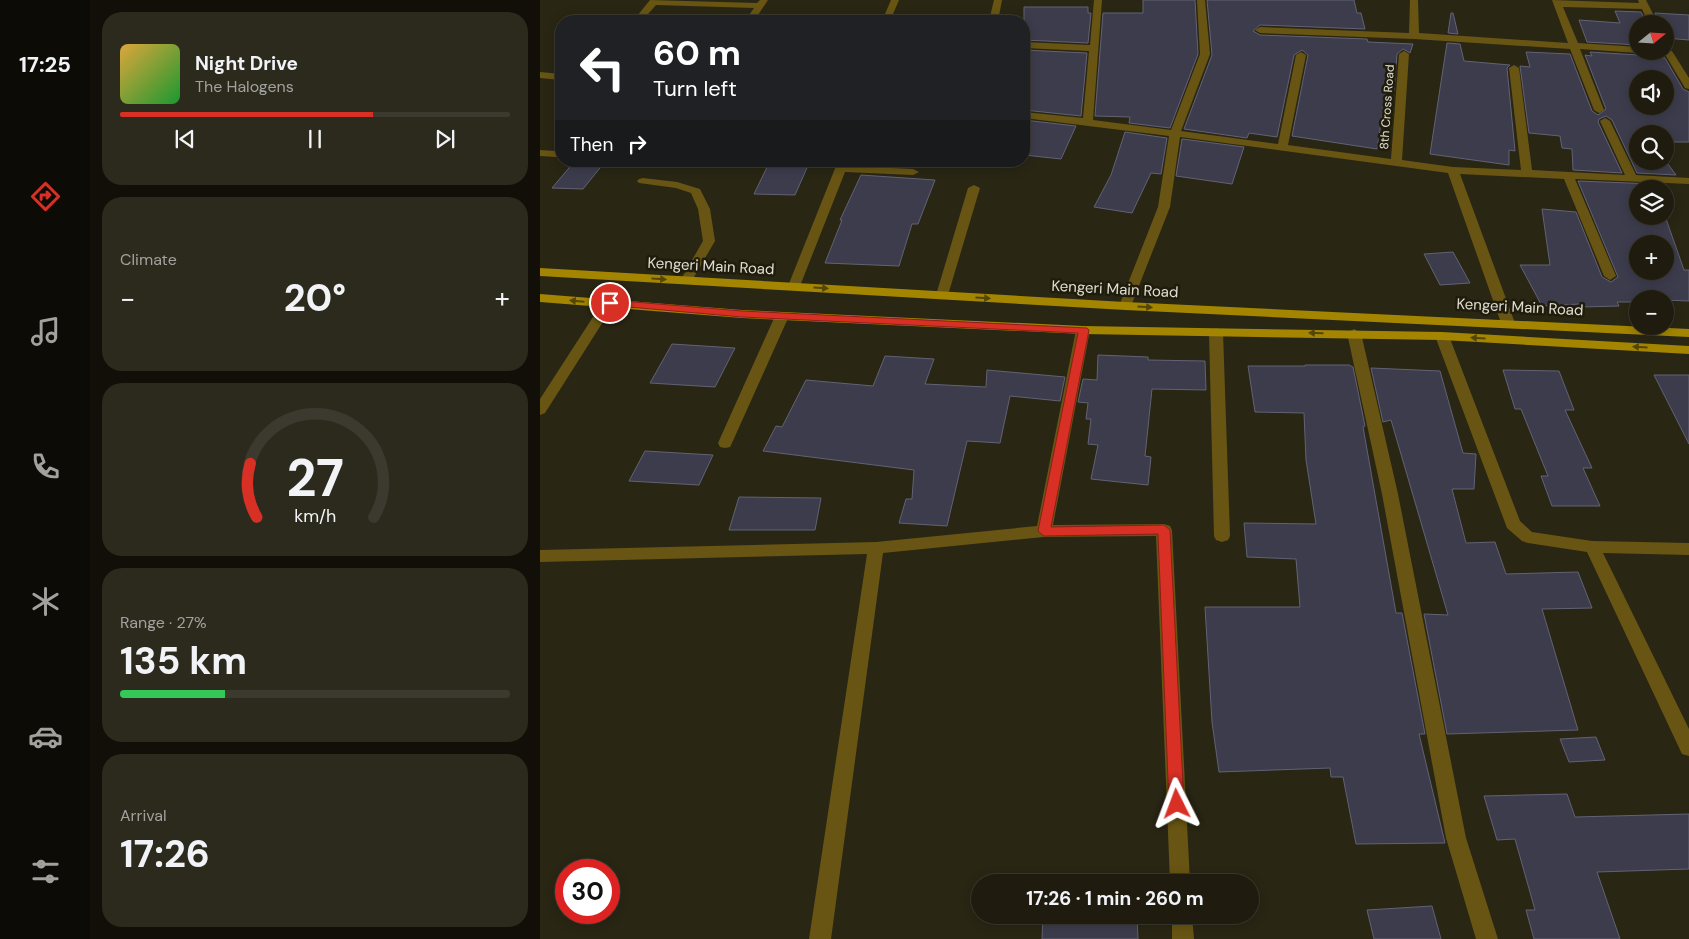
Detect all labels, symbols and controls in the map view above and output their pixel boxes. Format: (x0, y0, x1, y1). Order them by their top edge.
north arrow (1629, 15, 1674, 60)
map controls (1629, 15, 1674, 335)
text: 60 m (653, 30, 741, 76)
icon: left (570, 35, 635, 100)
text: 17:25 (19, 50, 71, 79)
text: Night Drive (195, 51, 298, 76)
street label: 8th Cross Road (1376, 64, 1398, 150)
button: sound (1629, 70, 1674, 115)
text: Turn left (653, 74, 737, 103)
text: The Halogens (195, 76, 294, 97)
icon: previous (171, 125, 199, 153)
icon: pause (301, 125, 329, 153)
icon: next (431, 125, 459, 153)
button: search (1629, 125, 1674, 170)
icon: right (623, 130, 651, 158)
text: Then (570, 132, 613, 157)
icon: directions (28, 179, 63, 214)
button: layers (1629, 180, 1674, 225)
button: + (1629, 235, 1674, 280)
text: Climate (120, 249, 177, 270)
street label: Kengeri Main Road (647, 253, 775, 279)
text: 20° (284, 273, 346, 323)
one-way arrow (651, 275, 667, 283)
street label: Kengeri Main Road (1051, 276, 1179, 302)
text: − (120, 280, 135, 317)
text: + (495, 280, 510, 317)
pin (589, 282, 631, 324)
one-way arrow (813, 284, 829, 292)
icon: arrive (596, 289, 624, 317)
button: − (1629, 290, 1674, 335)
one-way arrow (975, 294, 991, 302)
street label: Kengeri Main Road (1456, 294, 1584, 320)
one-way arrow (568, 296, 584, 304)
one-way arrow (1137, 303, 1153, 311)
icon: music (28, 314, 63, 349)
one-way arrow (1307, 329, 1323, 337)
one-way arrow (1470, 334, 1486, 342)
one-way arrow (1632, 343, 1648, 351)
text: 27 (286, 444, 344, 512)
icon: phone (28, 449, 63, 484)
text: km/h (294, 504, 336, 528)
icon: climate (28, 584, 63, 619)
text: Range · 27% (120, 612, 207, 633)
text: 135 km (120, 636, 247, 686)
icon: car (28, 719, 63, 754)
position arrow (1150, 777, 1202, 829)
text: Arrival (120, 805, 167, 826)
text: 17:26 (120, 829, 210, 879)
icon: filters (28, 854, 63, 889)
speed limit sign: 30 (555, 859, 620, 924)
text: 17:26 · 1 min · 260 m (1026, 886, 1204, 911)

